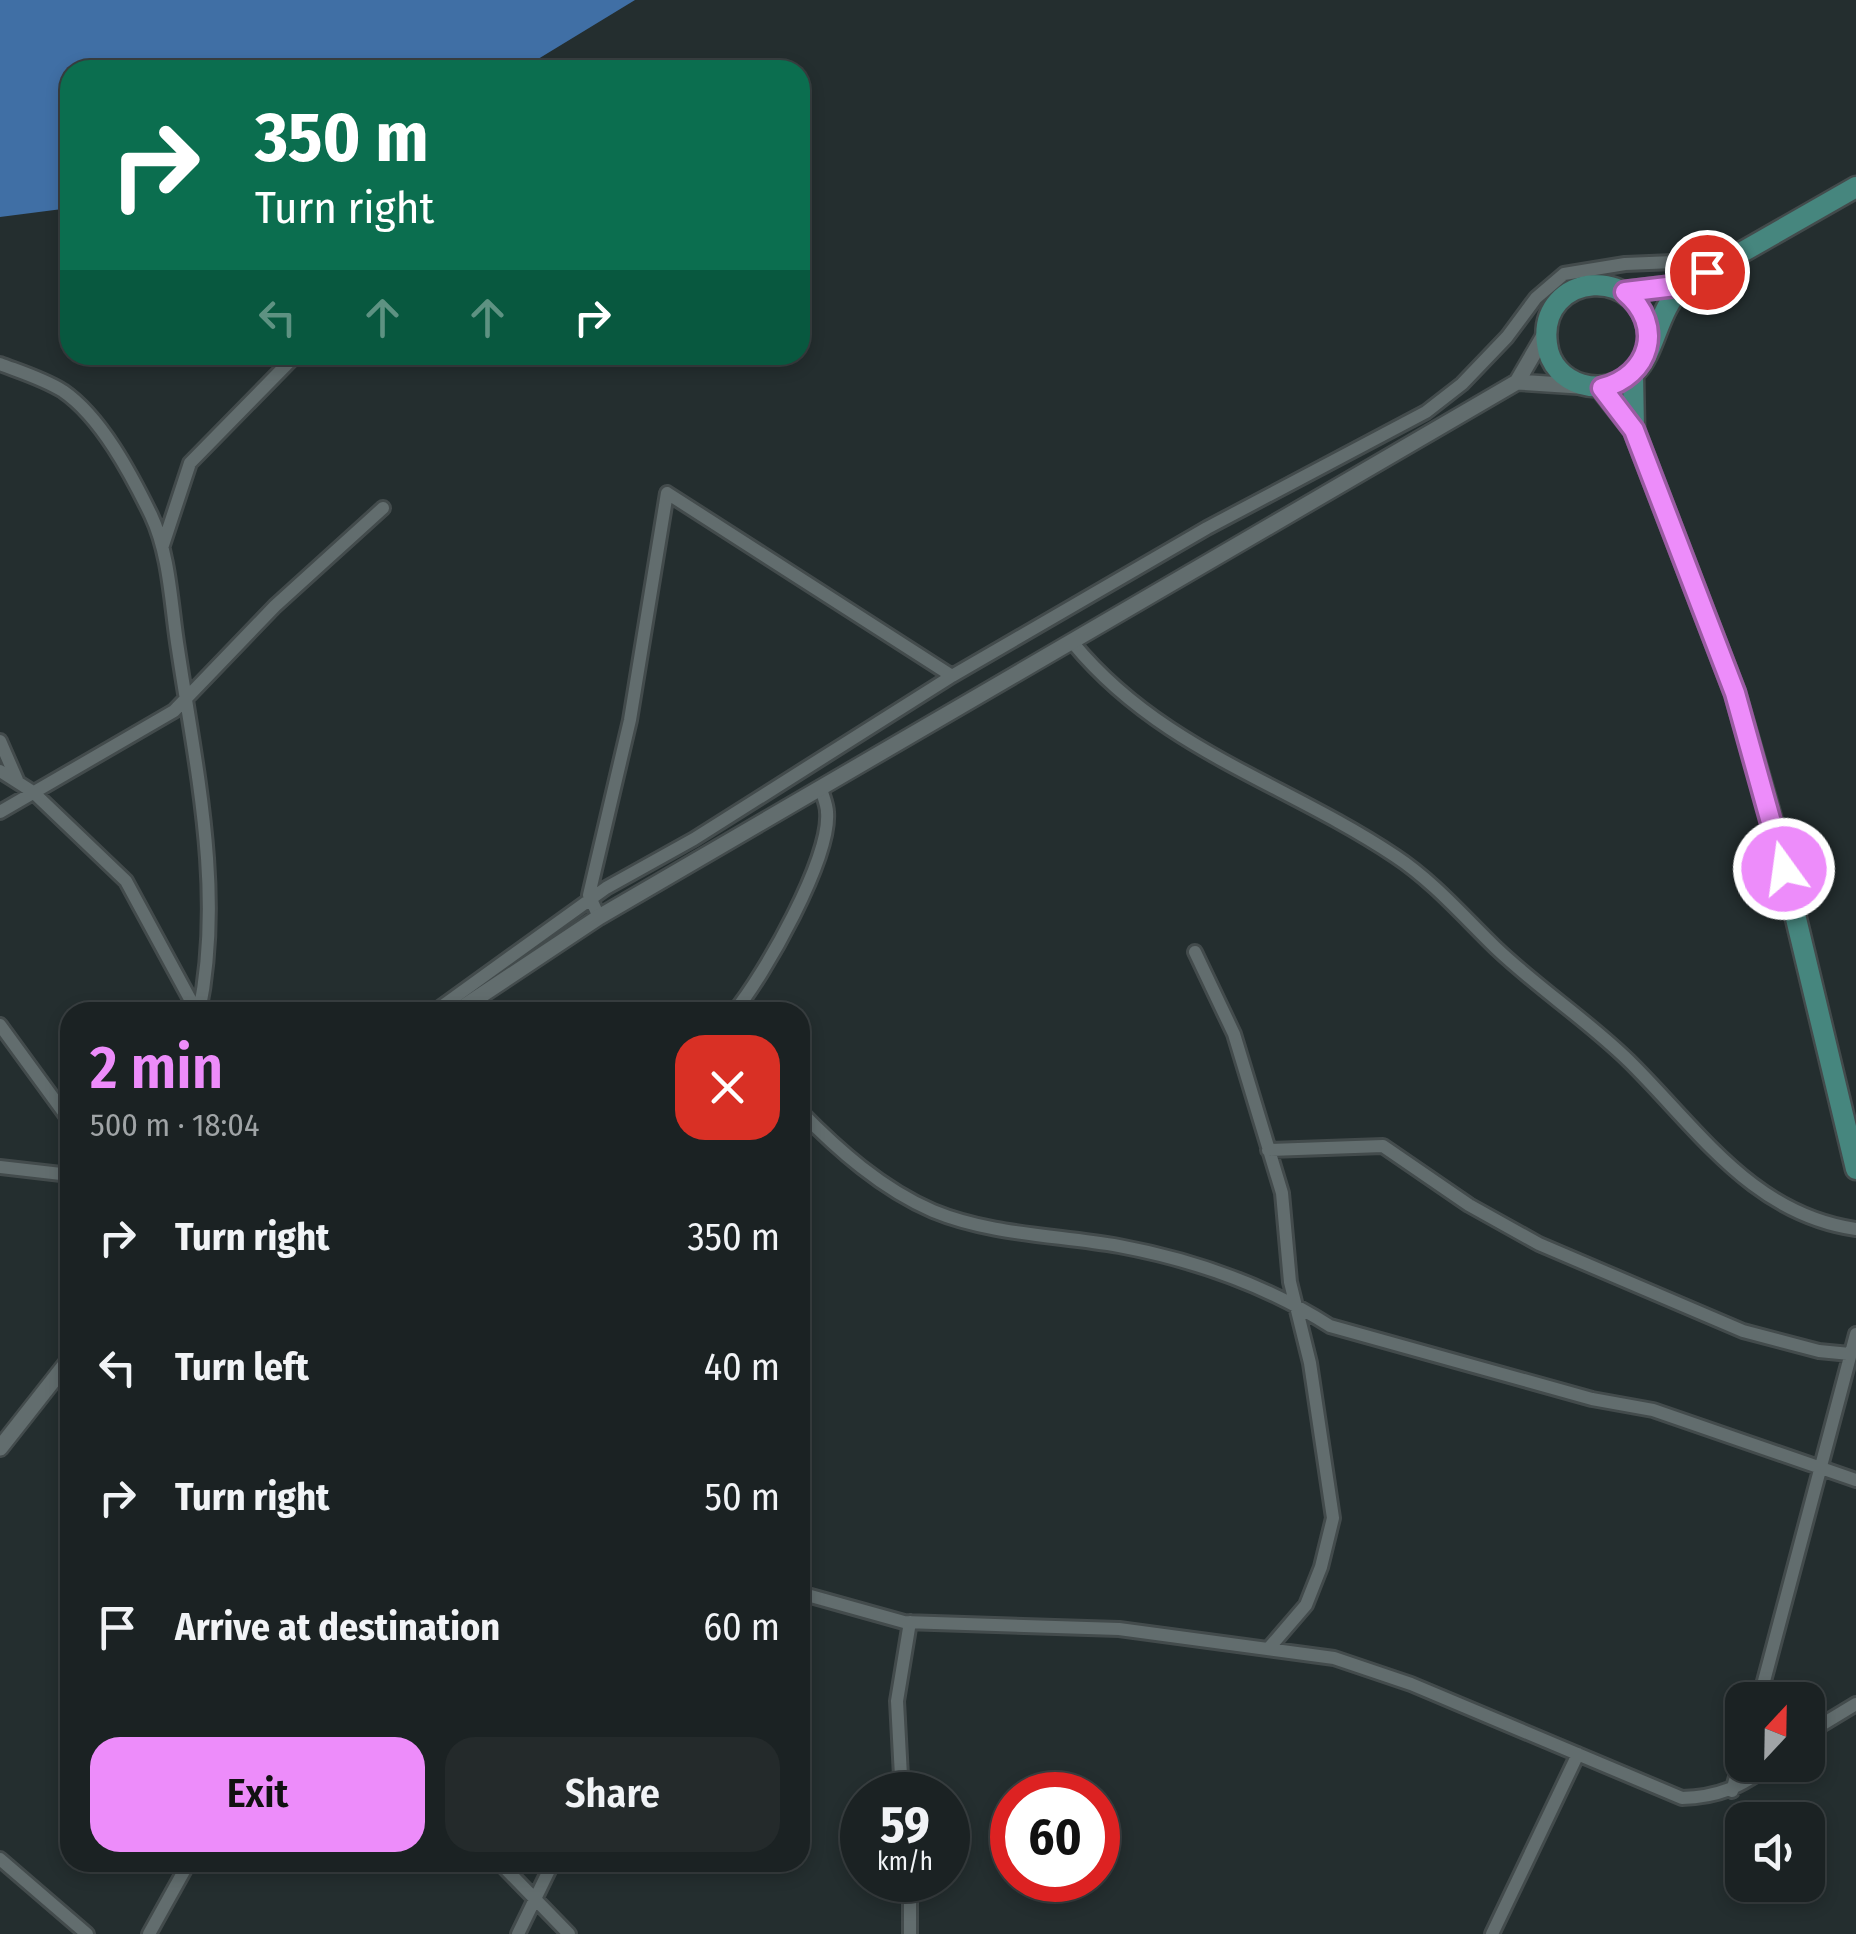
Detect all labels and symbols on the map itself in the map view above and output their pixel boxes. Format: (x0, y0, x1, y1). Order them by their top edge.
pin (1665, 230, 1750, 315)
position arrow (1732, 817, 1836, 921)
north arrow (1725, 1682, 1825, 1782)
speed limit sign: 60 (990, 1772, 1120, 1902)

